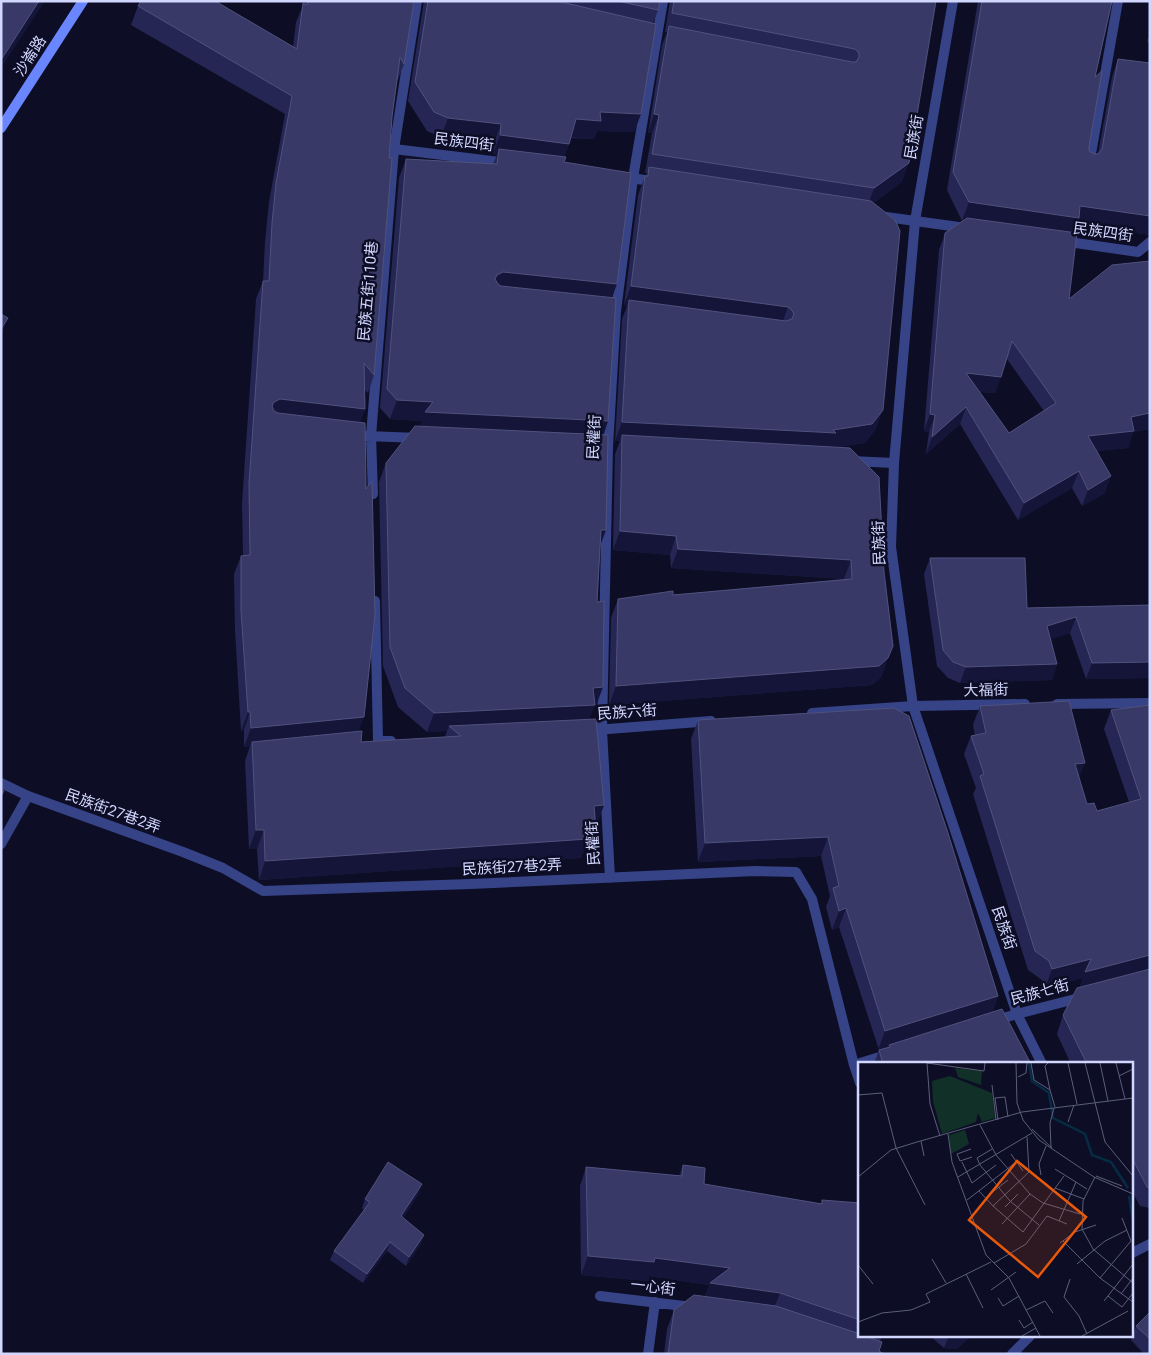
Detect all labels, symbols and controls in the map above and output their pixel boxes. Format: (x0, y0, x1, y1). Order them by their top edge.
street label: 沙崙路 (10, 32, 50, 80)
street label: 民族街 (901, 113, 927, 161)
street label: 民族四街 (433, 129, 495, 155)
street label: 民族四街 (1072, 219, 1134, 245)
street label: 民族五街110巷 (355, 240, 381, 342)
street label: 民權街 (584, 414, 604, 460)
street label: 民族街 (869, 520, 889, 566)
street label: 大福街 (963, 681, 1009, 699)
street label: 民族六街 (596, 701, 658, 723)
street label: 民族街27巷2弄 (63, 785, 163, 837)
street label: 民權街 (583, 820, 603, 866)
street label: 民族街27巷2弄 (461, 855, 563, 879)
street label: 民族街 (988, 904, 1020, 952)
street label: 民族七街 (1009, 976, 1071, 1008)
inset map (858, 1062, 1134, 1338)
street label: 一心街 (630, 1275, 676, 1299)

